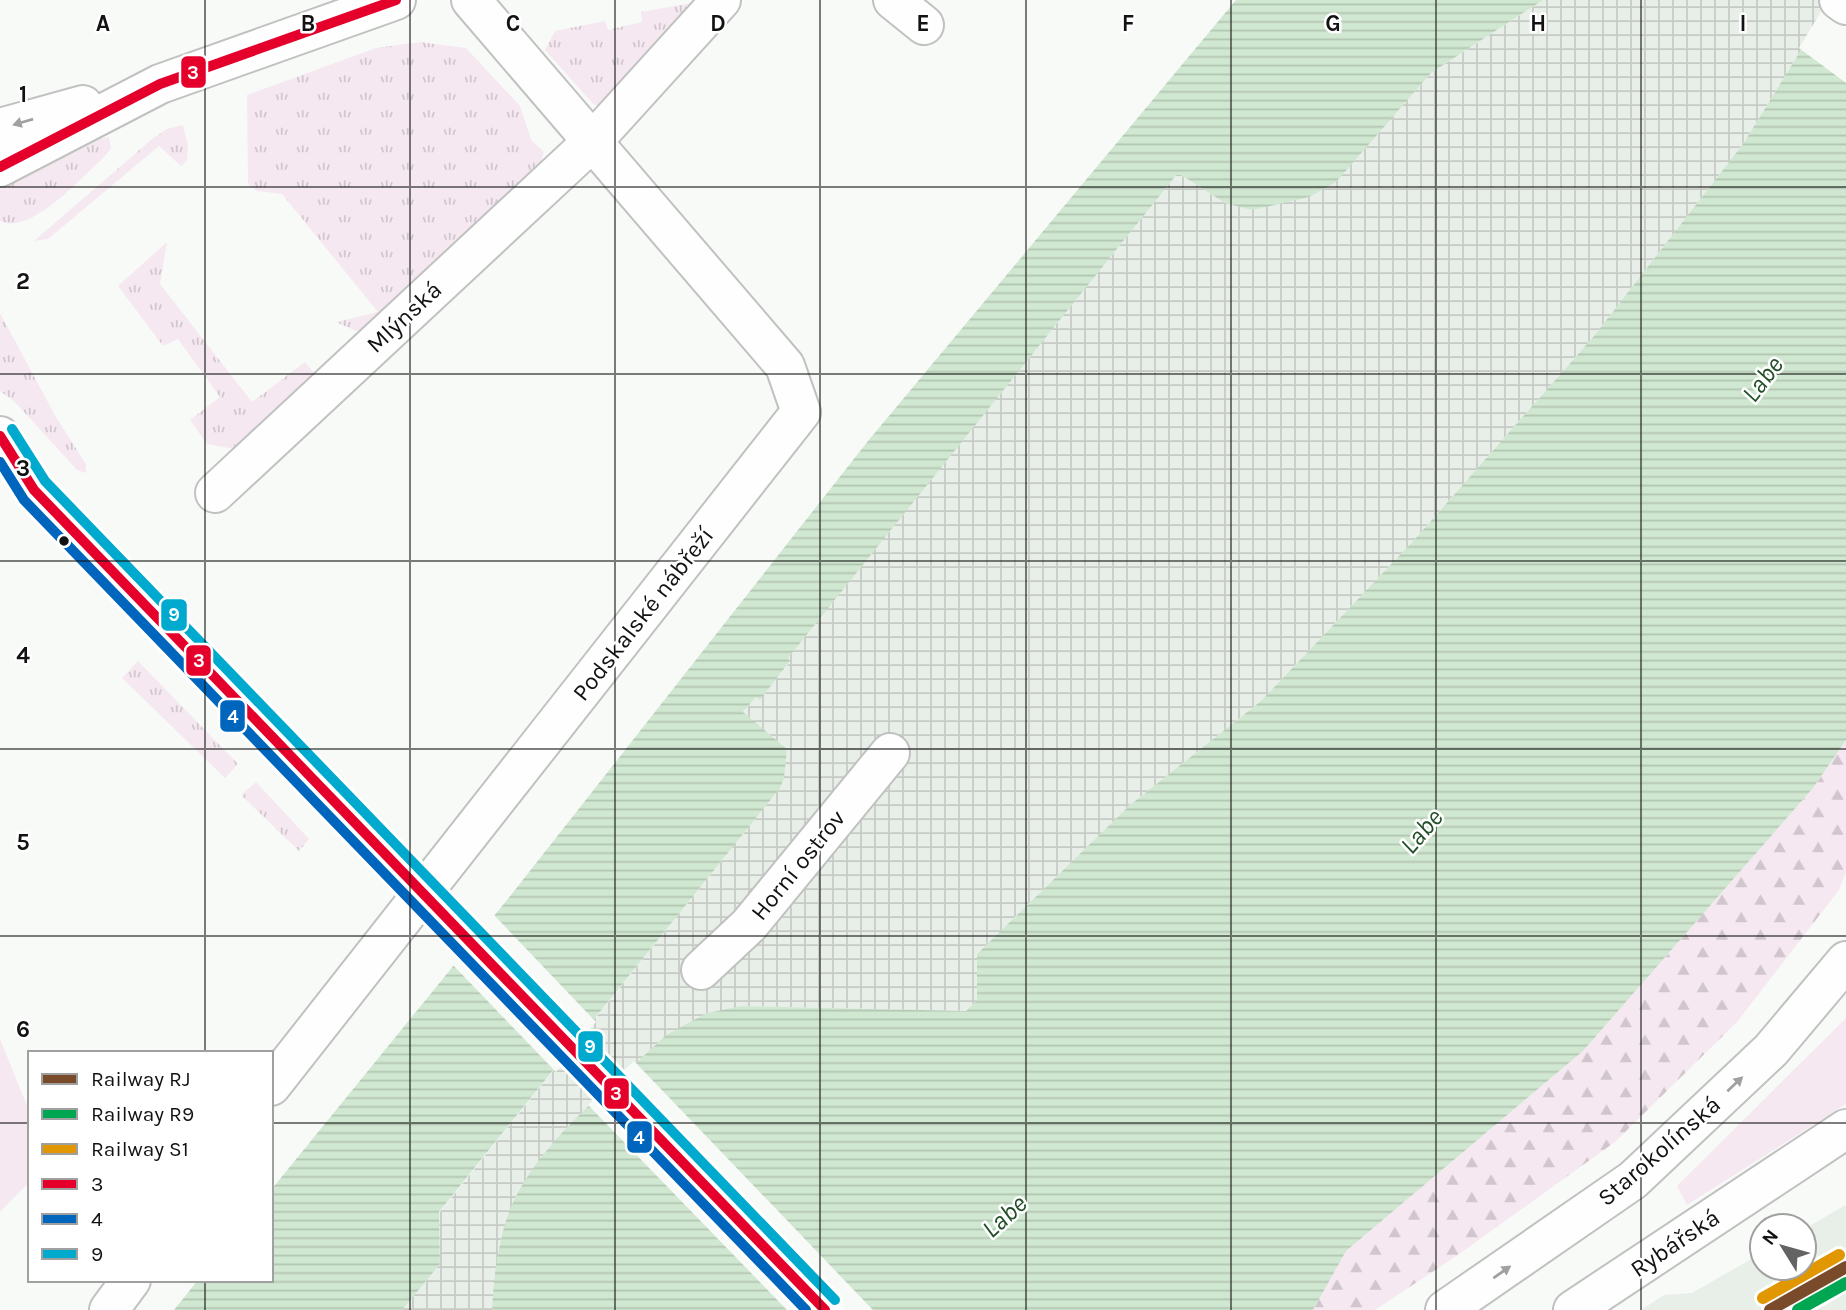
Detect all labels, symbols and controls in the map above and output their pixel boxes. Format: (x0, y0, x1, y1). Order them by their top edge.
text: A (96, 10, 110, 37)
text: B (301, 10, 315, 37)
text: C (506, 10, 520, 37)
text: D (710, 10, 726, 37)
text: E (916, 10, 930, 37)
text: F (1122, 10, 1134, 37)
text: G (1325, 10, 1341, 37)
text: H (1530, 10, 1546, 37)
text: I (1739, 10, 1747, 37)
line badge: 3 (180, 55, 207, 89)
text: 3 (187, 62, 199, 84)
text: 1 (19, 81, 27, 108)
one-way arrow (12, 117, 34, 128)
text: 2 (16, 268, 30, 295)
street label: Mlýnská (361, 275, 447, 359)
water label: Labe (1735, 350, 1790, 409)
text: 3 (16, 455, 30, 482)
street label: Podskalské nábřeží (567, 521, 720, 706)
unlabelled marker (57, 534, 71, 548)
line badge: 9 (160, 598, 188, 632)
text: 9 (168, 604, 180, 626)
text: 4 (16, 642, 30, 669)
line badge: 3 (185, 644, 212, 677)
text: 3 (193, 650, 205, 672)
line badge: 4 (219, 699, 246, 733)
text: 4 (227, 706, 239, 728)
water label: Labe (1393, 802, 1449, 860)
street label: Horní ostrov (745, 804, 851, 926)
text: 5 (16, 829, 30, 856)
text: 6 (16, 1016, 30, 1043)
line badge: 9 (577, 1030, 604, 1063)
text: 9 (584, 1036, 596, 1058)
legend (28, 1051, 273, 1282)
text: Railway RJ (91, 1067, 190, 1091)
one-way arrow (1726, 1076, 1743, 1092)
line badge: 3 (603, 1077, 630, 1110)
text: 3 (610, 1083, 622, 1105)
street label: Starokolínská (1592, 1090, 1726, 1212)
text: Railway R9 (91, 1102, 194, 1126)
line badge: 4 (626, 1120, 653, 1154)
text: 4 (633, 1127, 645, 1149)
text: Railway S1 (91, 1137, 189, 1161)
text: 3 (91, 1172, 103, 1196)
water label: Labe (975, 1188, 1033, 1245)
street label: Rybářská (1625, 1203, 1725, 1283)
text: 4 (91, 1207, 103, 1231)
north arrow (1748, 1212, 1818, 1282)
text: N (1757, 1225, 1783, 1249)
text: 9 (91, 1242, 103, 1266)
one-way arrow (1493, 1265, 1511, 1279)

